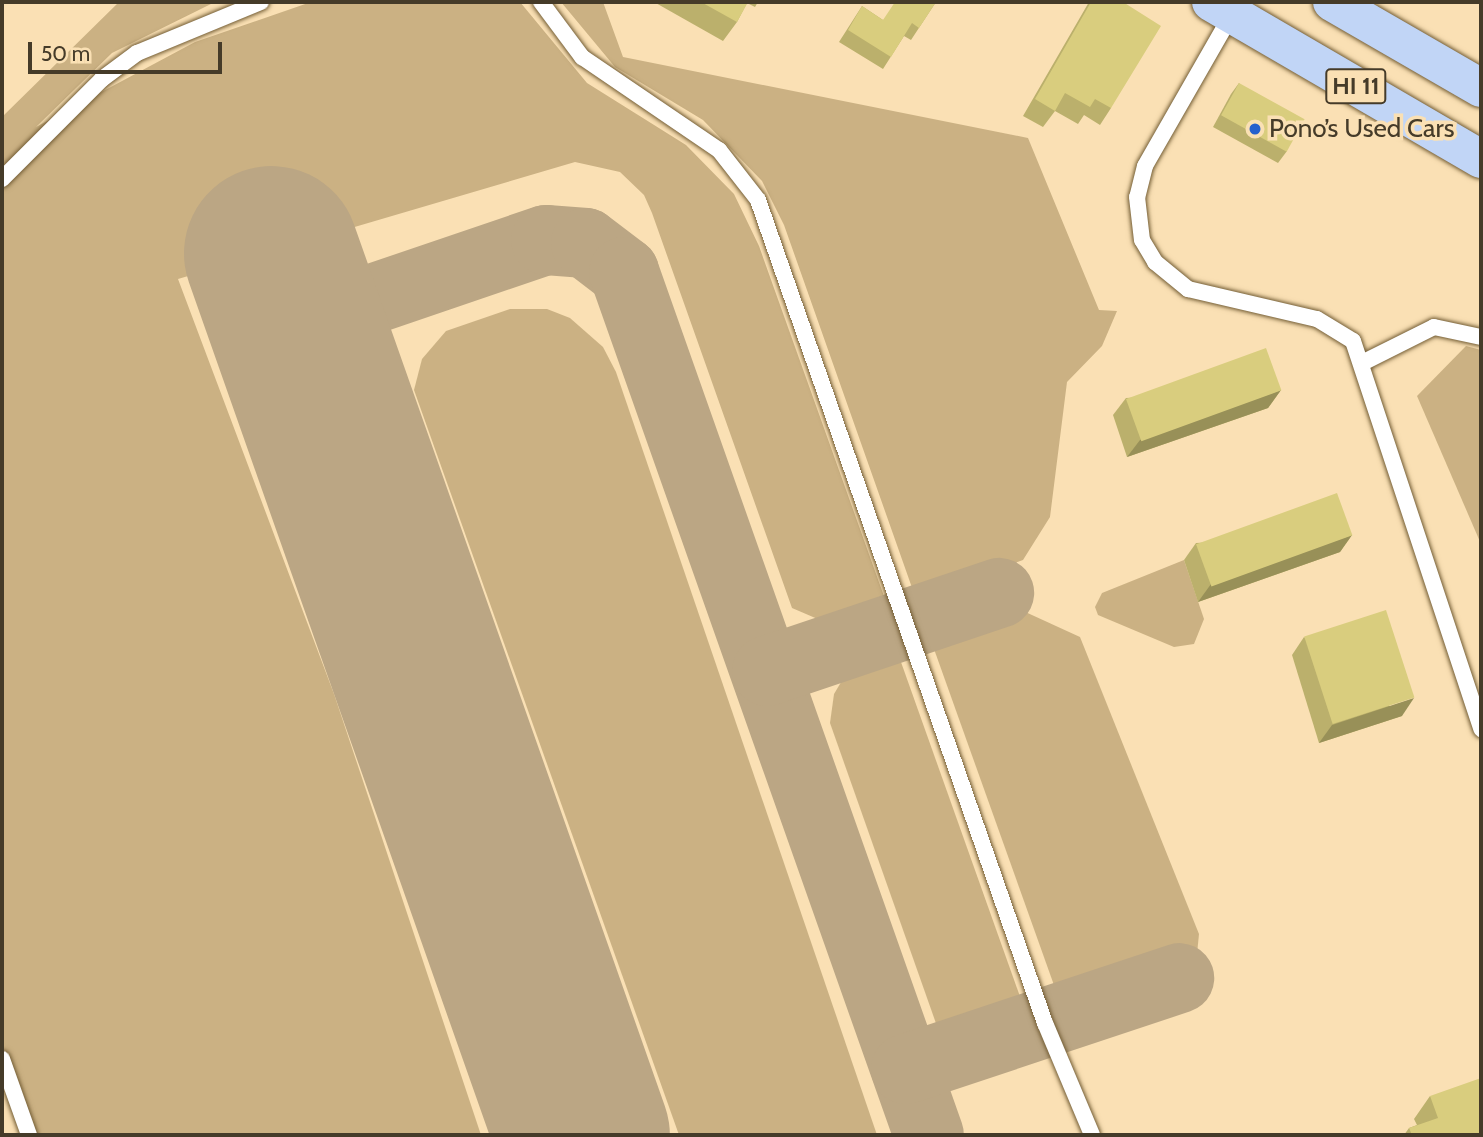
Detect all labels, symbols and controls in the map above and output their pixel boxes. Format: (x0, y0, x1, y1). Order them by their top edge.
scale bar (32, 28, 226, 72)
text: 50 m (41, 41, 90, 66)
road number: HI 11 (1324, 66, 1388, 106)
place label: Pono’s Used Cars (1269, 113, 1454, 145)
marker: Pono’s Used Cars (1247, 121, 1263, 137)

